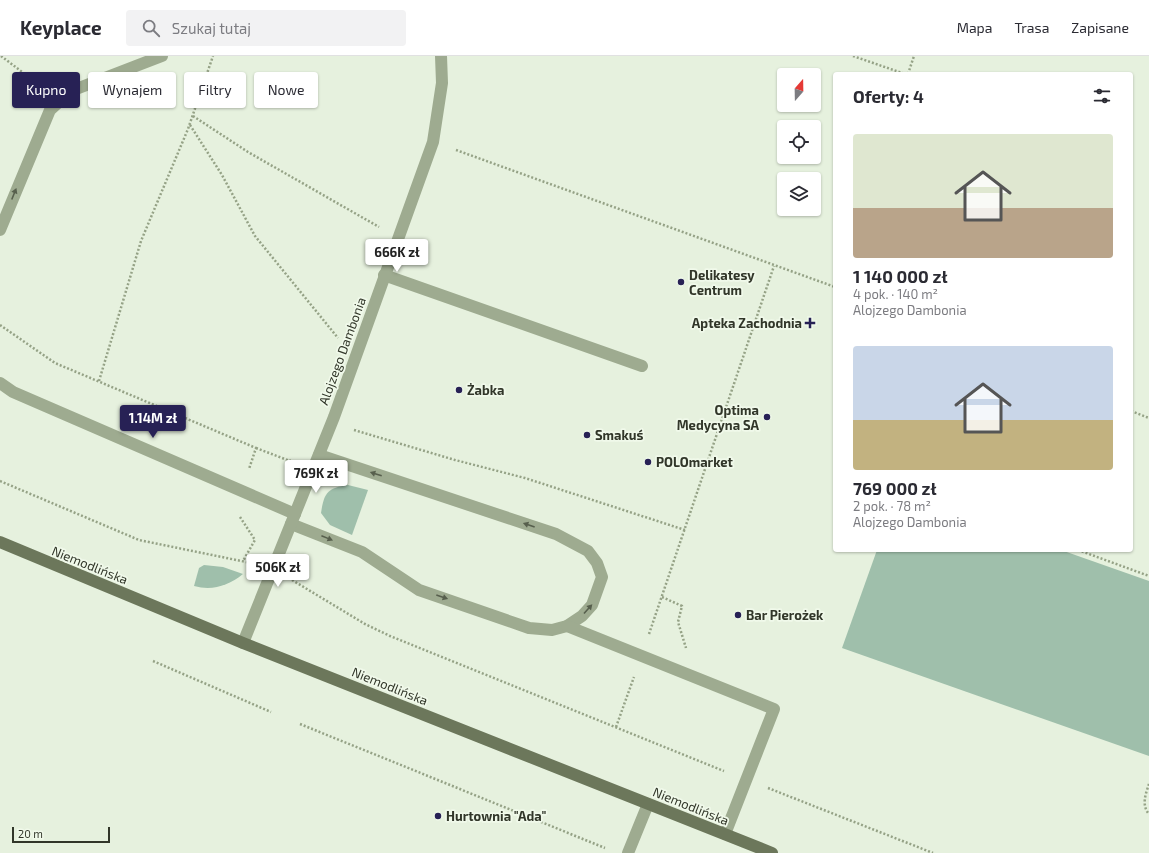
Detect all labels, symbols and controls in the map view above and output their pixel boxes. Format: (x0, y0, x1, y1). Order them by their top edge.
search box (126, 10, 406, 46)
text: Keyplace (20, 16, 102, 39)
icon: search (140, 17, 162, 39)
text: Szukaj tutaj (172, 19, 251, 37)
text: Mapa (957, 19, 992, 36)
text: Trasa (1014, 19, 1049, 36)
text: Zapisane (1071, 19, 1129, 36)
north arrow (777, 68, 821, 112)
map controls (777, 68, 821, 216)
chip: Kupno (12, 72, 80, 108)
chip: Wynajem (88, 72, 176, 108)
chip: Filtry (184, 72, 246, 108)
chip: Nowe (254, 72, 318, 108)
icon: filters (1091, 85, 1113, 107)
text: Oferty: 4 (853, 86, 924, 106)
button: locate (777, 120, 821, 164)
icon: home (947, 160, 1019, 232)
button: layers (777, 172, 821, 216)
one-way arrow (12, 188, 18, 200)
pin: 666K zł (360, 239, 434, 273)
text: 666K zł (374, 244, 420, 260)
text: 1 140 000 zł (853, 266, 948, 286)
place label: Delikatesy Centrum (689, 267, 755, 298)
marker: Delikatesy Centrum (676, 277, 686, 287)
text: 4 pok. · 140 m² (853, 286, 938, 302)
street label: Alojzego Dambonia (315, 295, 369, 407)
text: Alojzego Dambonia (853, 302, 967, 318)
place label: Apteka Zachodnia (692, 315, 802, 331)
marker: Apteka Zachodnia (805, 318, 815, 328)
icon: home (947, 372, 1019, 444)
place label: Żabka (467, 382, 504, 398)
marker: Żabka (454, 385, 464, 395)
place label: Optima Medycyna SA (677, 402, 760, 433)
pin: 1.14M zł (112, 405, 194, 439)
text: 1.14M zł (129, 410, 177, 426)
marker: Optima Medycyna SA (762, 412, 772, 422)
place label: Smakuś (595, 427, 643, 443)
marker: Smakuś (582, 430, 592, 440)
place label: POLOmarket (656, 454, 734, 470)
marker: POLOmarket (643, 457, 653, 467)
pin: 769K zł (279, 460, 353, 494)
text: 769K zł (294, 465, 338, 481)
one-way arrow (370, 470, 382, 476)
text: 769 000 zł (853, 478, 937, 498)
text: 2 pok. · 78 m² (853, 498, 931, 514)
text: Alojzego Dambonia (853, 514, 967, 530)
one-way arrow (522, 522, 534, 528)
one-way arrow (322, 536, 334, 542)
street label: Niemodlińska (50, 542, 130, 588)
pin: 506K zł (241, 554, 315, 588)
text: 506K zł (255, 559, 301, 575)
one-way arrow (437, 595, 449, 601)
one-way arrow (583, 604, 593, 614)
place label: Bar Pierożek (746, 607, 824, 623)
marker: Bar Pierożek (733, 610, 743, 620)
street label: Niemodlińska (350, 663, 430, 709)
street label: Niemodlińska (651, 783, 731, 829)
place label: Hurtownia "Ada" (446, 808, 547, 824)
marker: Hurtownia "Ada" (433, 811, 443, 821)
scale bar (12, 825, 110, 844)
text: 20 m (18, 827, 43, 840)

